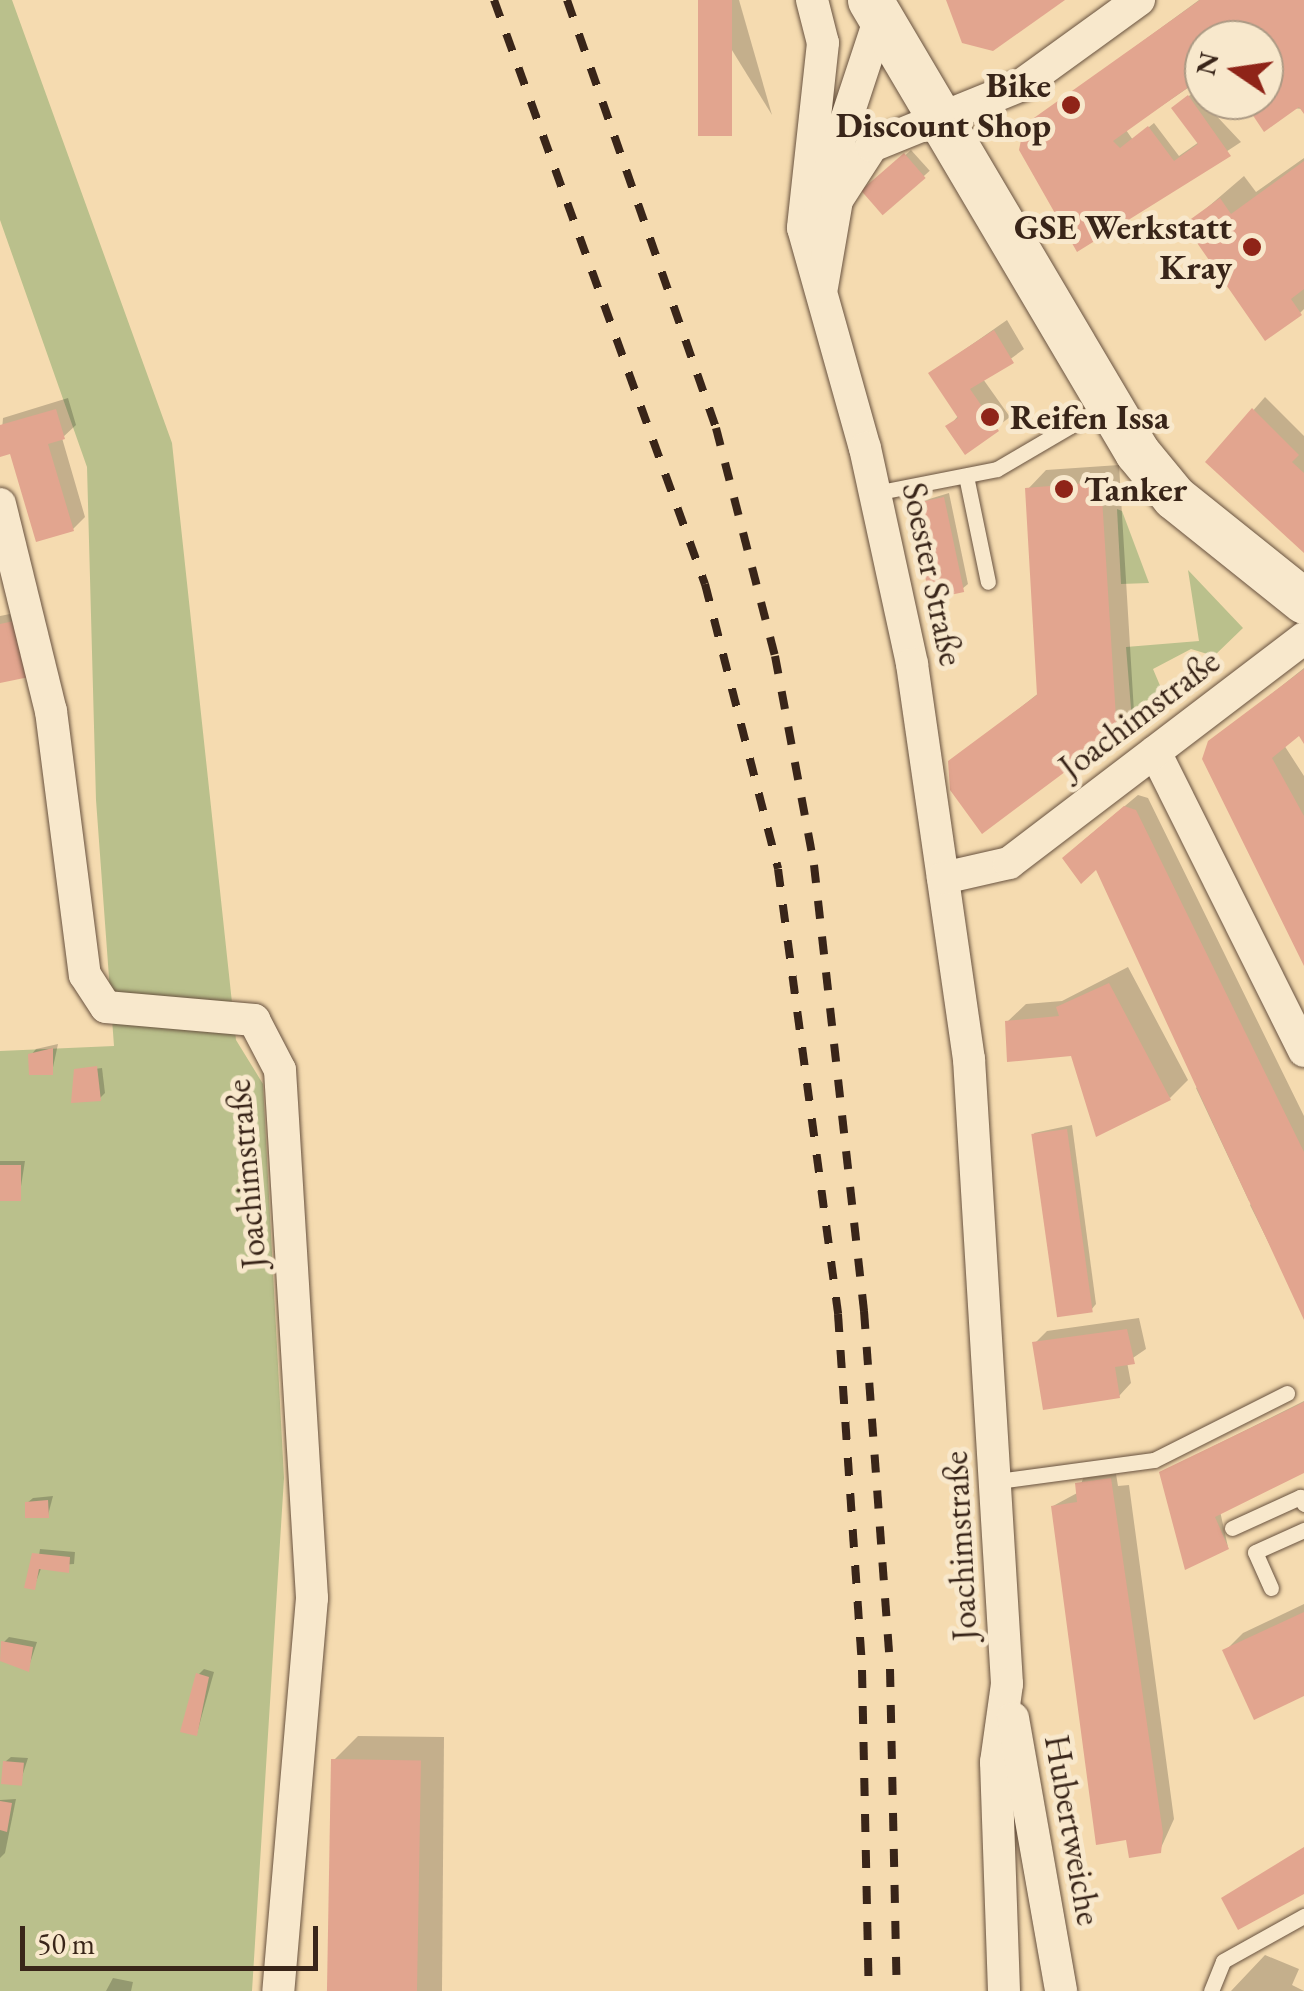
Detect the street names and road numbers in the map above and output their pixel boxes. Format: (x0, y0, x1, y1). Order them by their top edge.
street label: Soester Straße (893, 479, 973, 669)
street label: Joachimstraße (1051, 640, 1227, 788)
street label: Joachimstraße (217, 1078, 275, 1270)
street label: Joachimstraße (934, 1450, 986, 1642)
street label: Hubertweiche (1036, 1732, 1110, 1928)

